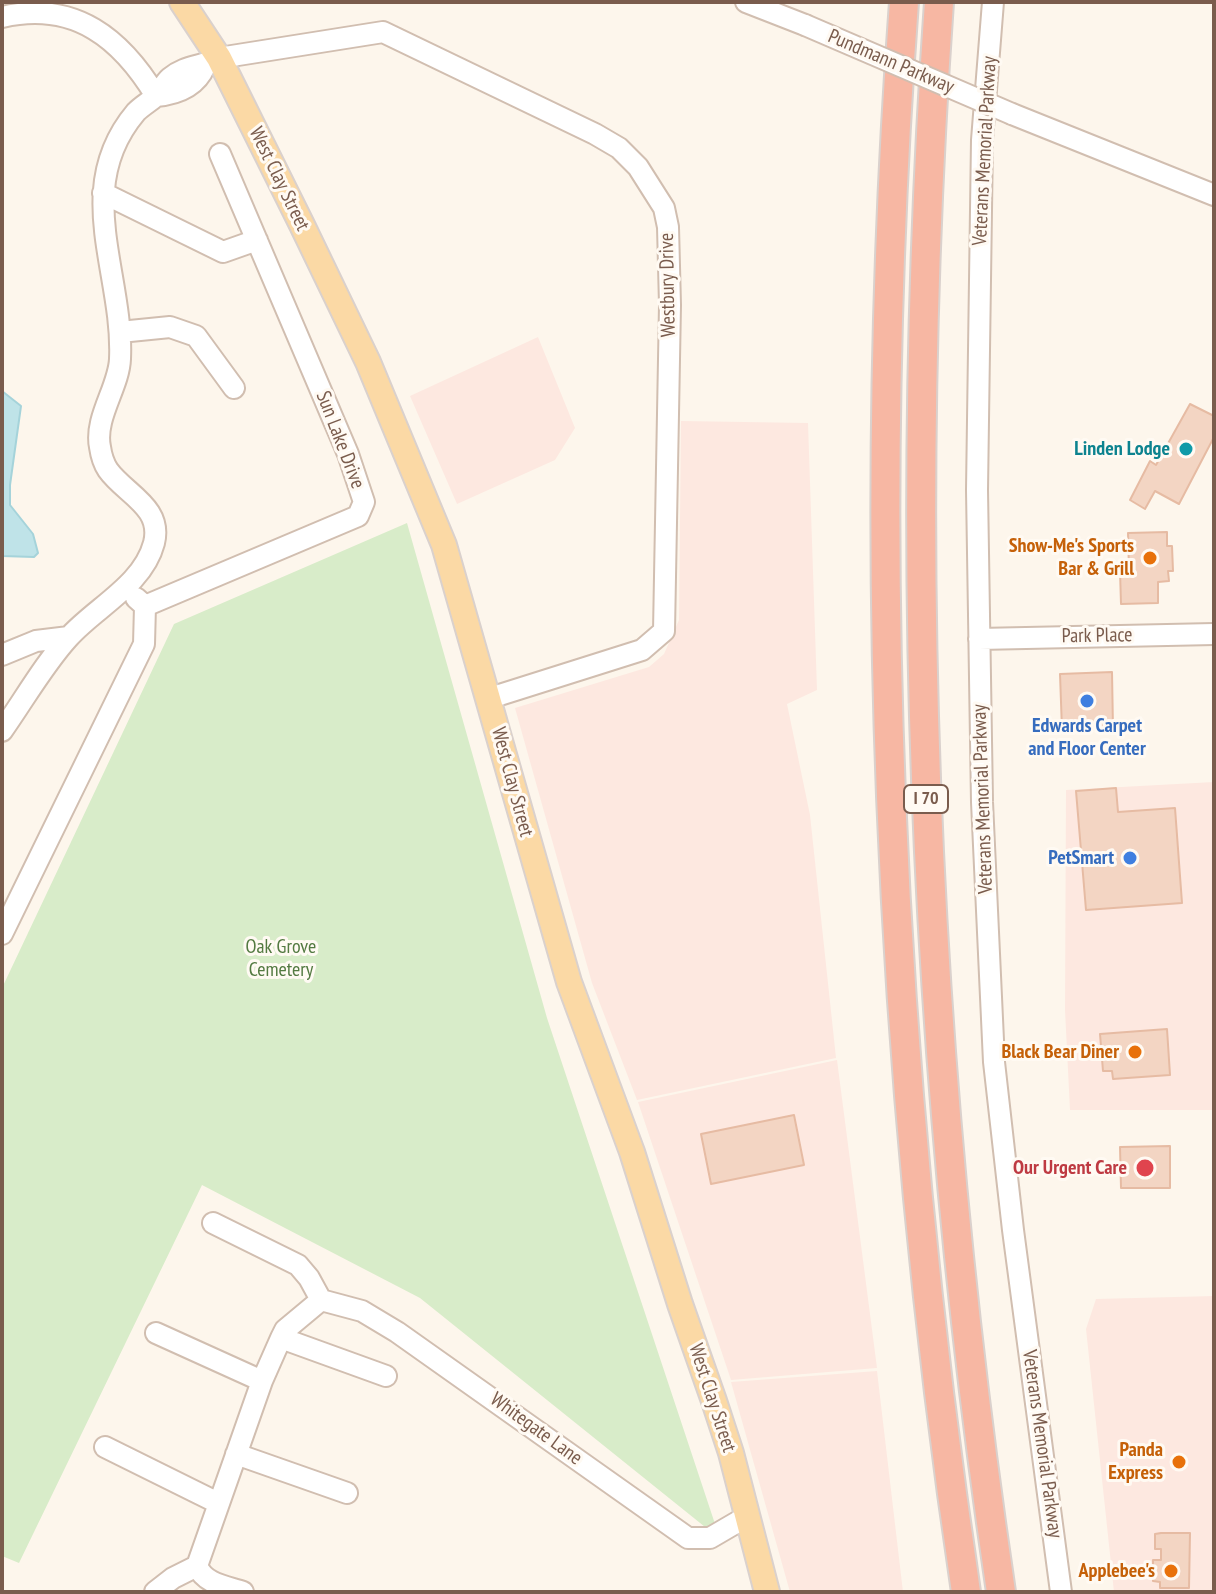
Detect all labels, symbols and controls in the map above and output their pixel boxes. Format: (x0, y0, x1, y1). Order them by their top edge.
street label: Pundmann Parkway (824, 25, 958, 99)
street label: Veterans Memorial Parkway (968, 56, 1002, 246)
street label: West Clay Street (244, 123, 314, 235)
street label: Westbury Drive (655, 233, 681, 337)
street label: Sun Lake Drive (310, 388, 370, 492)
place label: Linden Lodge (1074, 437, 1170, 461)
marker: Linden Lodge (1177, 440, 1195, 458)
place label: Show-Me's Sports Bar & Grill (1009, 534, 1134, 581)
marker: Show-Me's Sports Bar & Grill (1141, 549, 1159, 567)
street label: Park Place (1061, 623, 1133, 649)
marker: Edwards Carpet and Floor Center (1078, 692, 1096, 710)
street label: Veterans Memorial Parkway (968, 704, 998, 894)
place label: Edwards Carpet and Floor Center (1028, 714, 1146, 761)
street label: West Clay Street (486, 725, 538, 839)
road number: I 70 (904, 785, 948, 813)
place label: PetSmart (1048, 846, 1114, 870)
marker: PetSmart (1121, 849, 1139, 867)
park label: Oak Grove Cemetery (246, 935, 316, 982)
place label: Black Bear Diner (1002, 1040, 1119, 1064)
marker: Black Bear Diner (1126, 1043, 1144, 1061)
place label: Our Urgent Care (1013, 1156, 1127, 1180)
marker: Our Urgent Care (1134, 1157, 1156, 1179)
street label: West Clay Street (683, 1341, 741, 1455)
street label: Veterans Memorial Parkway (1017, 1348, 1067, 1540)
street label: Whitegate Lane (485, 1388, 587, 1470)
place label: Panda Express (1108, 1438, 1163, 1485)
marker: Panda Express (1170, 1453, 1188, 1471)
place label: Applebee's (1079, 1559, 1155, 1583)
marker: Applebee's (1162, 1562, 1180, 1580)

